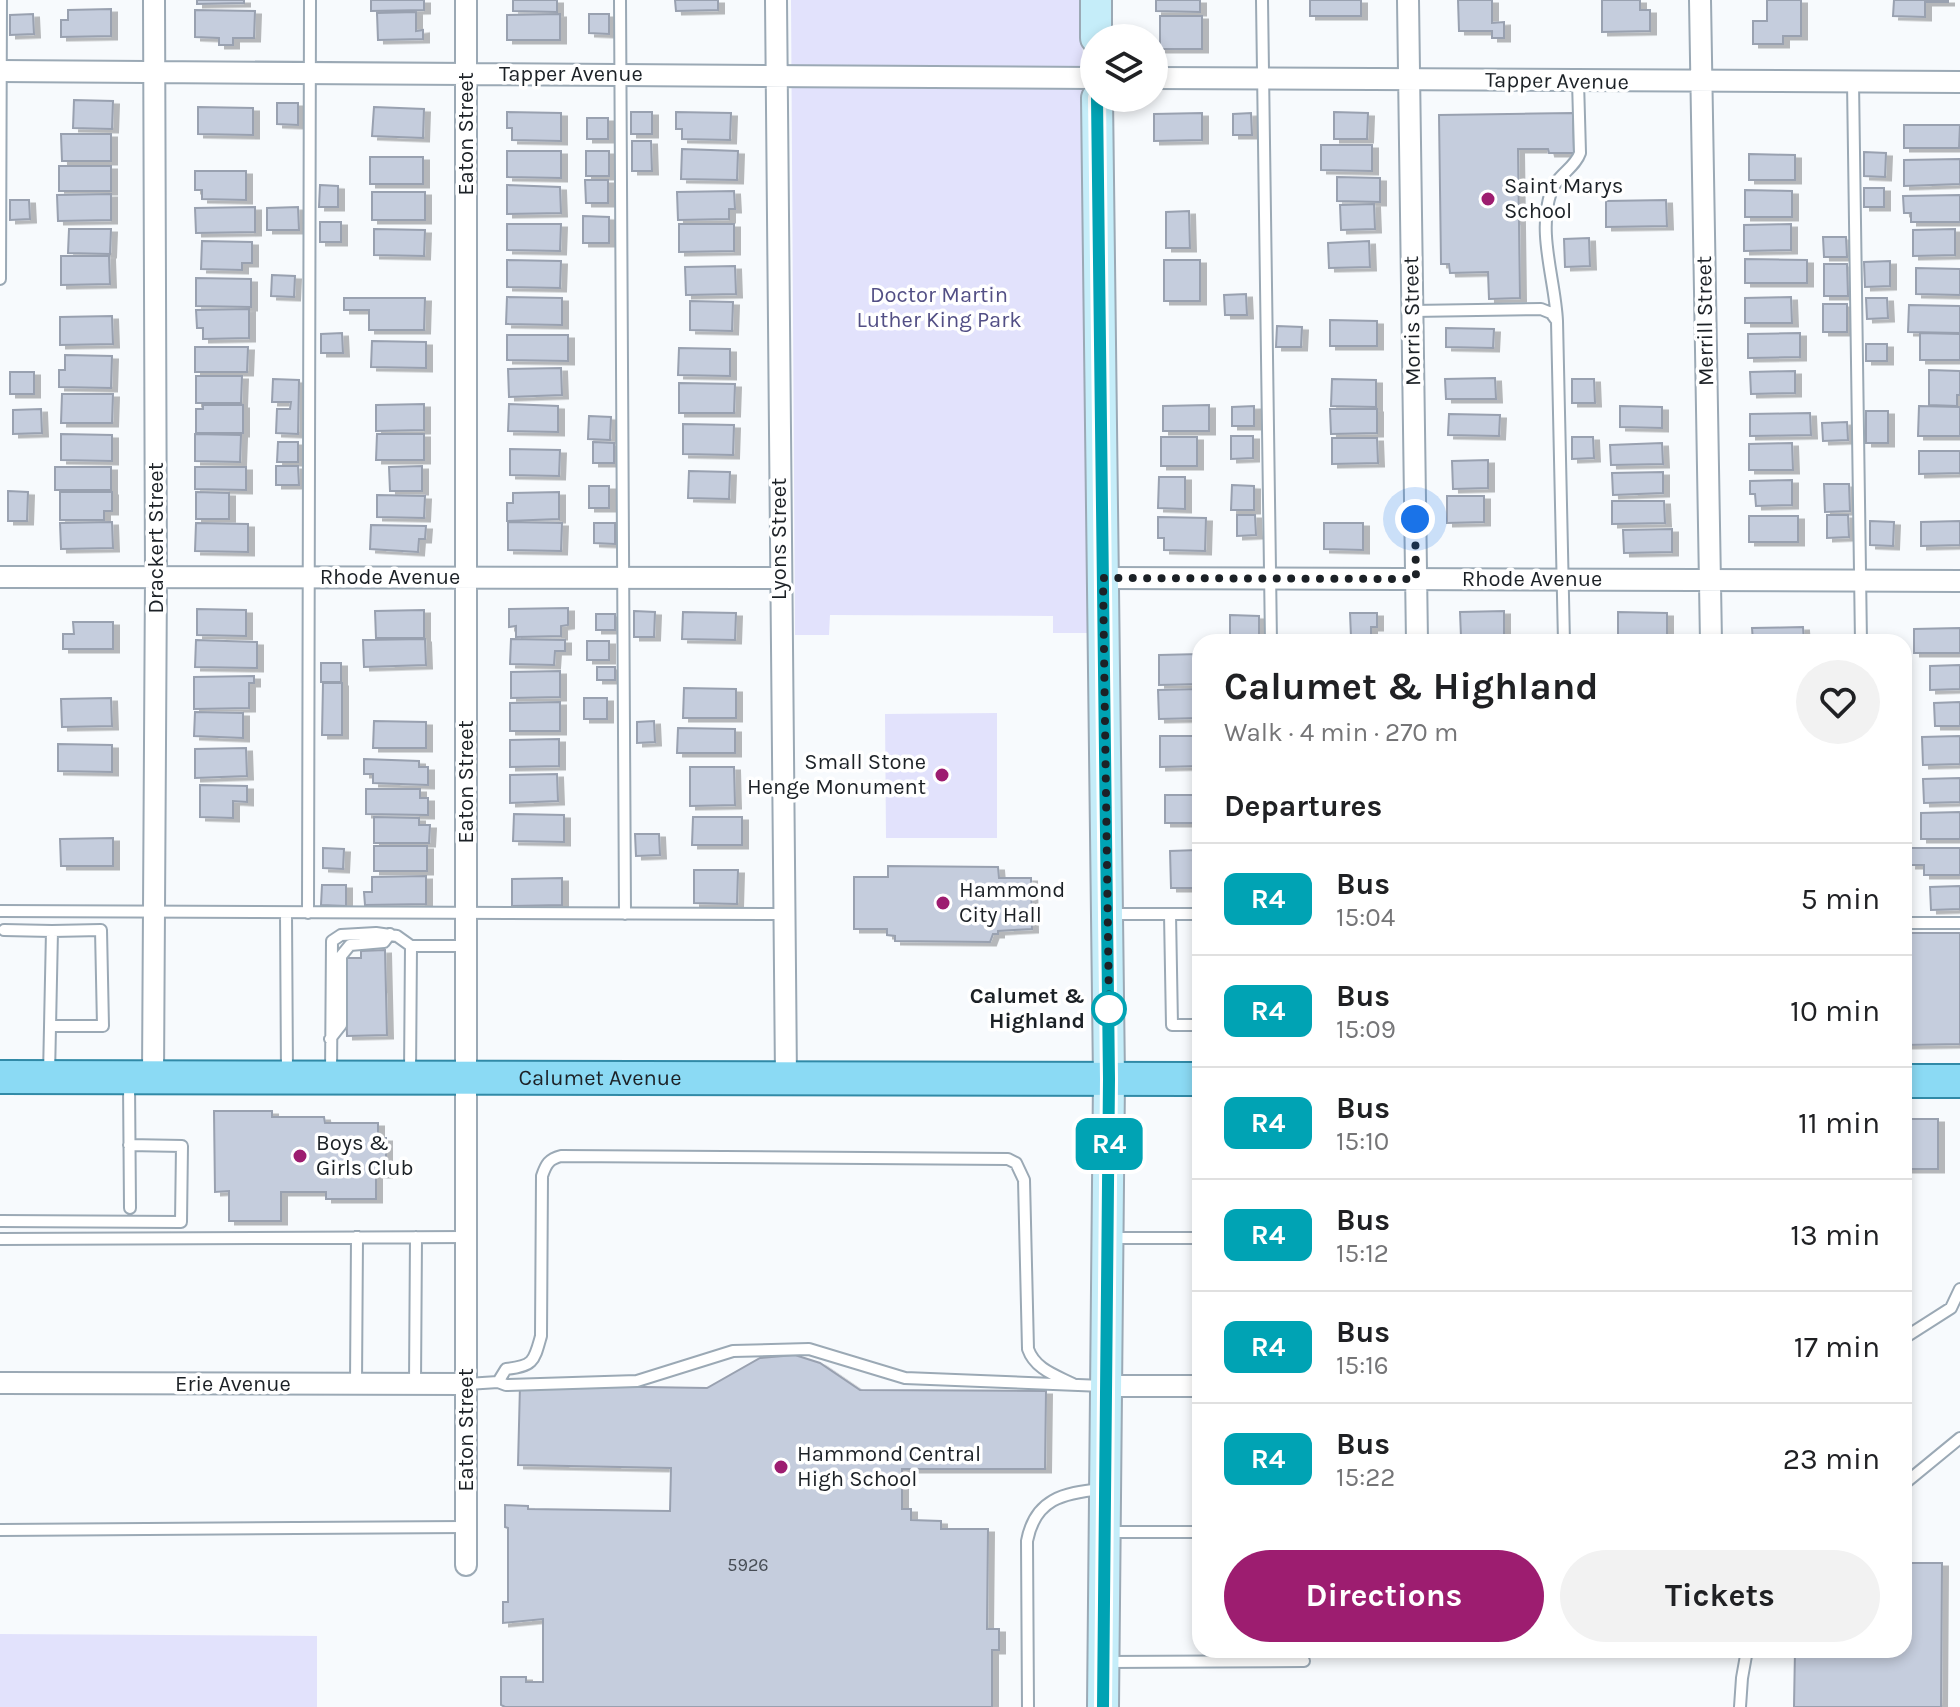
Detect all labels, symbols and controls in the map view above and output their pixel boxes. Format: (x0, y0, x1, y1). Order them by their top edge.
map controls (1080, 24, 1168, 112)
button: layers (1080, 24, 1168, 112)
street label: Tapper Avenue (499, 61, 643, 87)
street label: Tapper Avenue (1485, 67, 1629, 95)
street label: Eaton Street (453, 72, 479, 196)
place label: Saint Marys School (1504, 173, 1623, 224)
marker: Saint Marys School (1479, 190, 1497, 208)
street label: Morris Street (1398, 256, 1426, 386)
street label: Merrill Street (1691, 256, 1719, 386)
park label: Doctor Martin Luther King Park (856, 282, 1022, 333)
street label: Drackert Street (143, 462, 169, 614)
street label: Lyons Street (766, 478, 792, 600)
your location (1395, 499, 1435, 539)
street label: Rhode Avenue (320, 564, 460, 590)
street label: Rhode Avenue (1462, 566, 1602, 592)
button: heart (1796, 660, 1880, 744)
text: Calumet & Highland (1224, 664, 1599, 709)
text: Walk · 4 min · 270 m (1224, 717, 1458, 748)
street label: Eaton Street (453, 720, 479, 844)
place label: Small Stone Henge Monument (747, 749, 926, 800)
marker: Small Stone Henge Monument (933, 766, 951, 784)
text: Departures (1224, 788, 1382, 824)
text: Bus (1336, 866, 1390, 902)
place label: Hammond City Hall (959, 877, 1065, 928)
text: 5 min (1801, 881, 1880, 917)
text: R4 (1251, 882, 1285, 915)
marker: Hammond City Hall (934, 894, 952, 912)
text: 15:04 (1336, 902, 1395, 933)
text: Bus (1336, 978, 1390, 1014)
place label: Calumet & Highland (970, 983, 1085, 1034)
marker: Calumet & Highland (1092, 992, 1126, 1026)
text: 10 min (1790, 993, 1880, 1029)
text: R4 (1251, 994, 1285, 1027)
text: 15:09 (1336, 1014, 1396, 1045)
street label: Calumet Avenue (518, 1065, 682, 1091)
text: Bus (1336, 1090, 1390, 1126)
text: 11 min (1798, 1105, 1880, 1141)
text: R4 (1251, 1106, 1285, 1139)
line badge: R4 (1073, 1118, 1145, 1170)
text: 15:10 (1336, 1126, 1389, 1157)
text: R4 (1092, 1127, 1126, 1160)
place label: Boys & Girls Club (316, 1130, 414, 1181)
marker: Boys & Girls Club (291, 1147, 309, 1165)
text: Bus (1336, 1202, 1390, 1238)
text: 13 min (1790, 1217, 1880, 1253)
text: R4 (1251, 1218, 1285, 1251)
text: 15:12 (1336, 1238, 1389, 1269)
text: Bus (1336, 1314, 1390, 1350)
text: 17 min (1794, 1329, 1880, 1365)
text: R4 (1251, 1330, 1285, 1363)
text: 15:16 (1336, 1350, 1389, 1381)
street label: Eaton Street (453, 1368, 479, 1492)
street label: Erie Avenue (175, 1371, 291, 1397)
text: Bus (1336, 1426, 1390, 1462)
place label: Hammond Central High School (797, 1441, 981, 1492)
text: 23 min (1783, 1441, 1880, 1477)
text: R4 (1251, 1442, 1285, 1475)
marker: Hammond Central High School (772, 1458, 790, 1476)
text: 15:22 (1336, 1462, 1395, 1493)
button: Directions (1224, 1550, 1544, 1642)
button: Tickets (1560, 1550, 1880, 1642)
house number: 5926 (727, 1554, 769, 1576)

